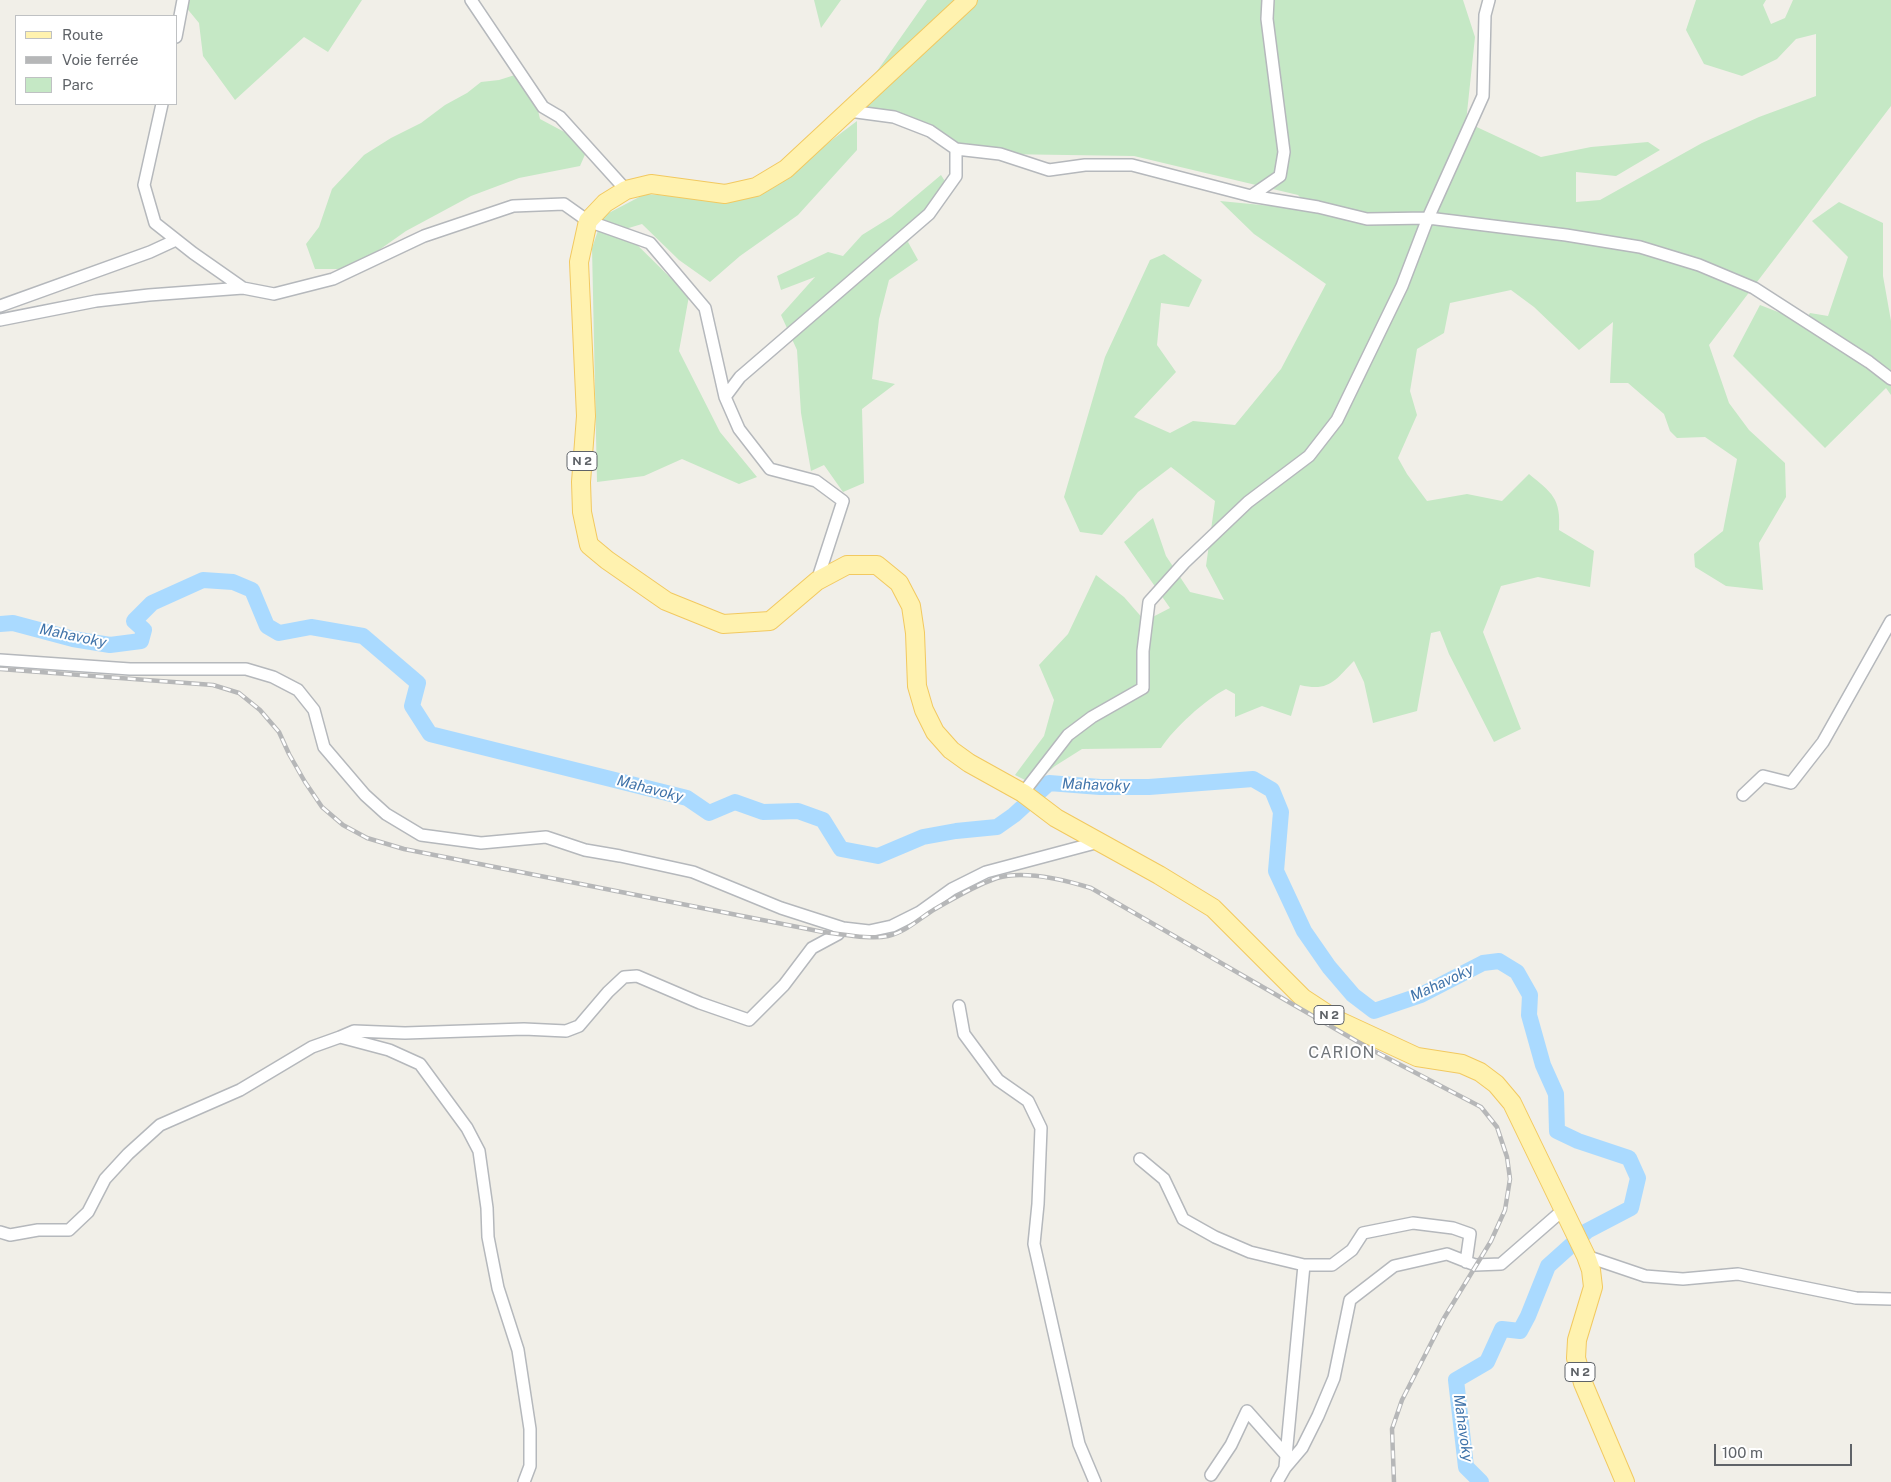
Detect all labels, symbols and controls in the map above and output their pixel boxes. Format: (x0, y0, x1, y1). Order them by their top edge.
legend (15, 15, 178, 105)
text: Route (62, 26, 103, 43)
text: Voie ferrée (62, 51, 139, 68)
text: Parc (62, 76, 94, 93)
road number: N 2 (567, 452, 597, 471)
water label: Mahavoky (38, 620, 108, 652)
water label: Mahavoky (615, 771, 685, 807)
water label: Mahavoky (1062, 775, 1130, 795)
water label: Mahavoky (1407, 960, 1477, 1006)
road number: N 2 (1314, 1006, 1344, 1024)
district label: CARION (1308, 1043, 1376, 1063)
road number: N 2 (1565, 1362, 1595, 1381)
water label: Mahavoky (1449, 1393, 1477, 1463)
scale bar (1716, 1434, 1854, 1466)
text: 100 m (1722, 1444, 1763, 1461)

